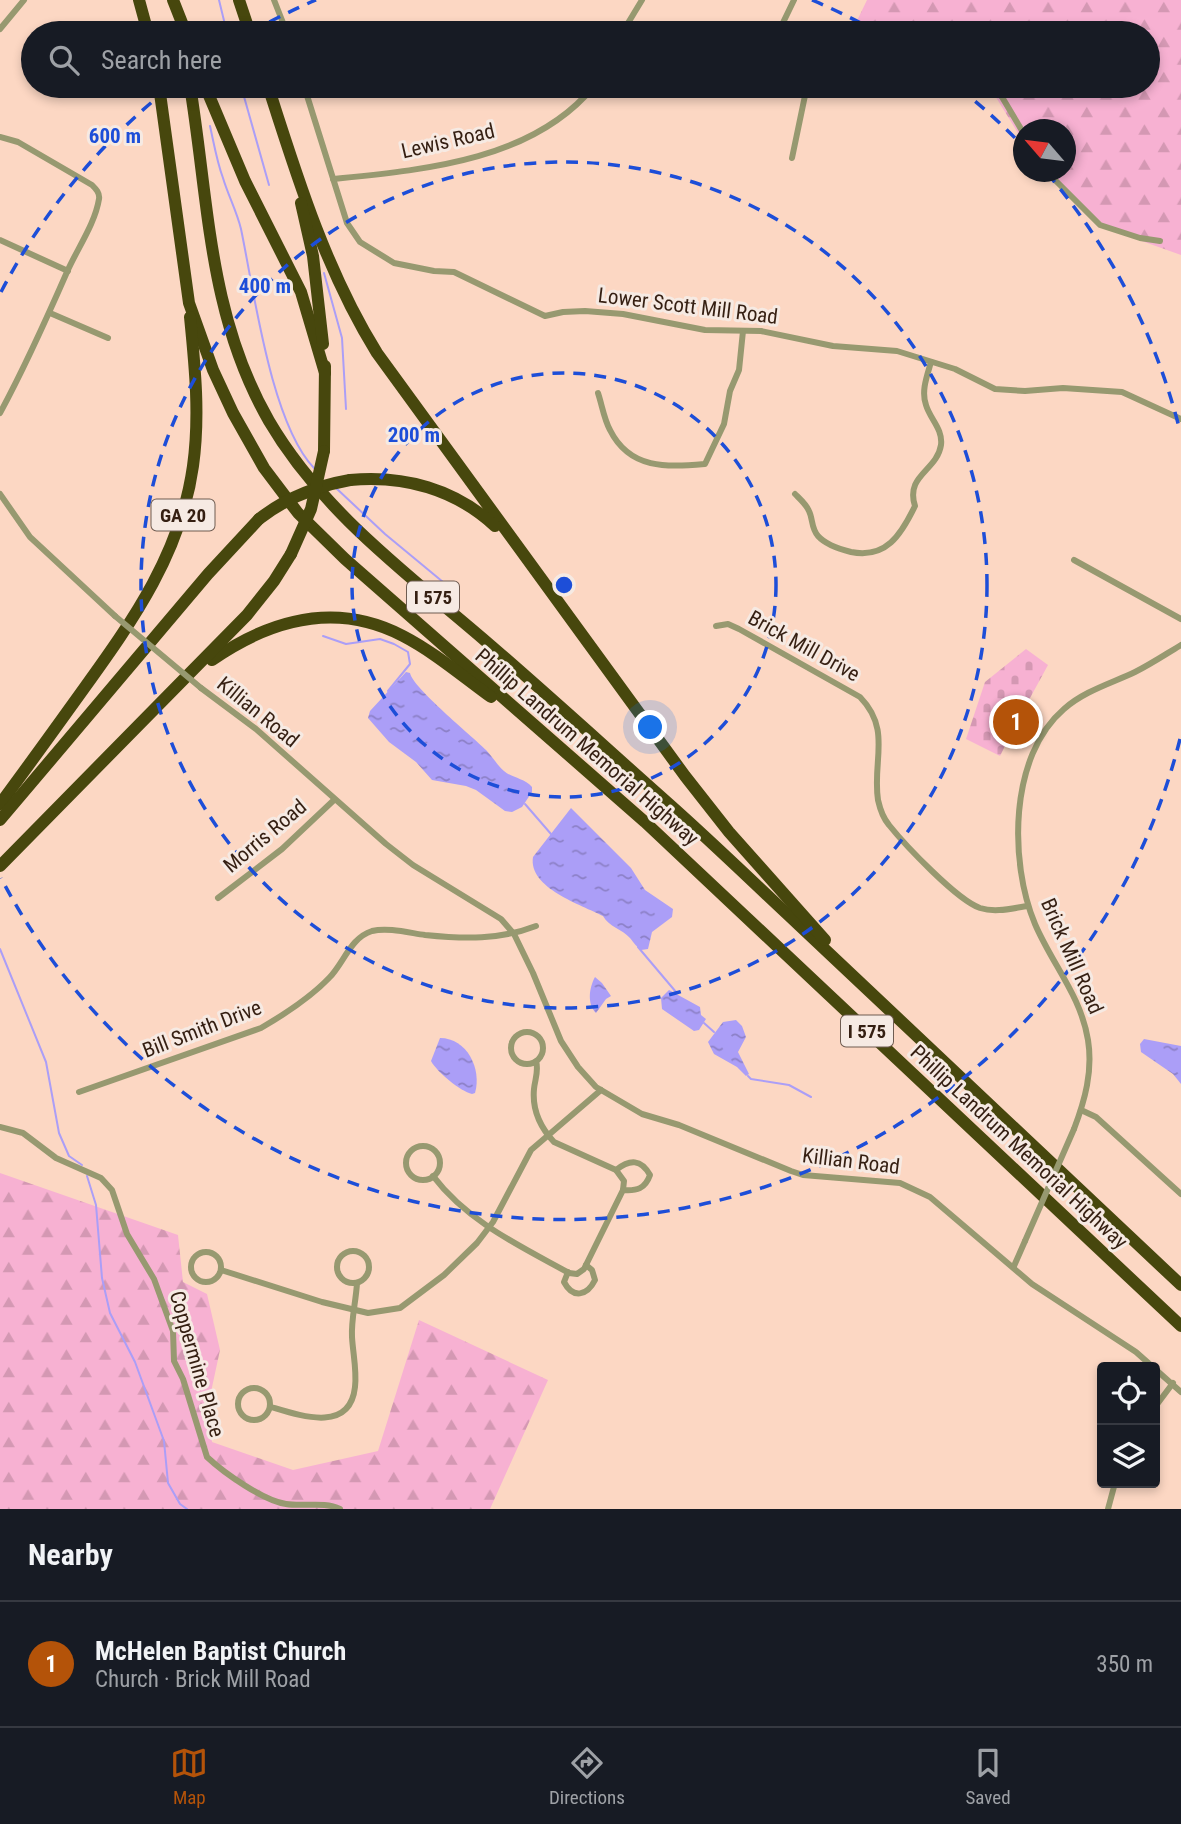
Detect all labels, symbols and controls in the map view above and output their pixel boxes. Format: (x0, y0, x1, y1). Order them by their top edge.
search box (21, 21, 1160, 98)
icon: search (45, 41, 83, 79)
text: Search here (101, 45, 222, 75)
street label: Lewis Road (399, 119, 497, 163)
north arrow (1013, 119, 1076, 182)
text: 600 m (89, 124, 141, 148)
text: 400 m (239, 274, 291, 298)
street label: Lower Scott Mill Road (597, 283, 779, 329)
text: 200 m (388, 423, 440, 447)
road number: GA 20 (152, 500, 214, 530)
centre of rings (552, 573, 576, 597)
road number: I 575 (407, 582, 459, 612)
street label: Brick Mill Drive (744, 606, 864, 687)
street label: Phillip Landrum Memorial Highway (471, 644, 704, 851)
street label: Killian Road (212, 672, 304, 752)
pin: 1 (993, 696, 1039, 748)
your location (633, 710, 667, 744)
street label: Morris Road (219, 794, 311, 878)
street label: Brick Mill Road (1036, 894, 1108, 1018)
street label: Bill Smith Drive (139, 995, 265, 1063)
road number: I 575 (841, 1015, 893, 1046)
street label: Phillip Landrum Memorial Highway (906, 1040, 1133, 1254)
street label: Killian Road (801, 1143, 901, 1179)
street label: Coppermine Place (165, 1288, 229, 1440)
map controls (1097, 1362, 1160, 1488)
button: locate (1097, 1362, 1160, 1425)
button: layers (1097, 1425, 1160, 1488)
text: Nearby (28, 1537, 113, 1572)
text: McHelen Baptist Church (95, 1636, 346, 1666)
text: 1 (45, 1651, 57, 1678)
text: 350 m (1096, 1651, 1153, 1678)
text: Church · Brick Mill Road (95, 1666, 311, 1693)
tab: Map (170, 1744, 208, 1809)
tab: Directions (549, 1744, 625, 1809)
tab: Saved (965, 1744, 1011, 1809)

